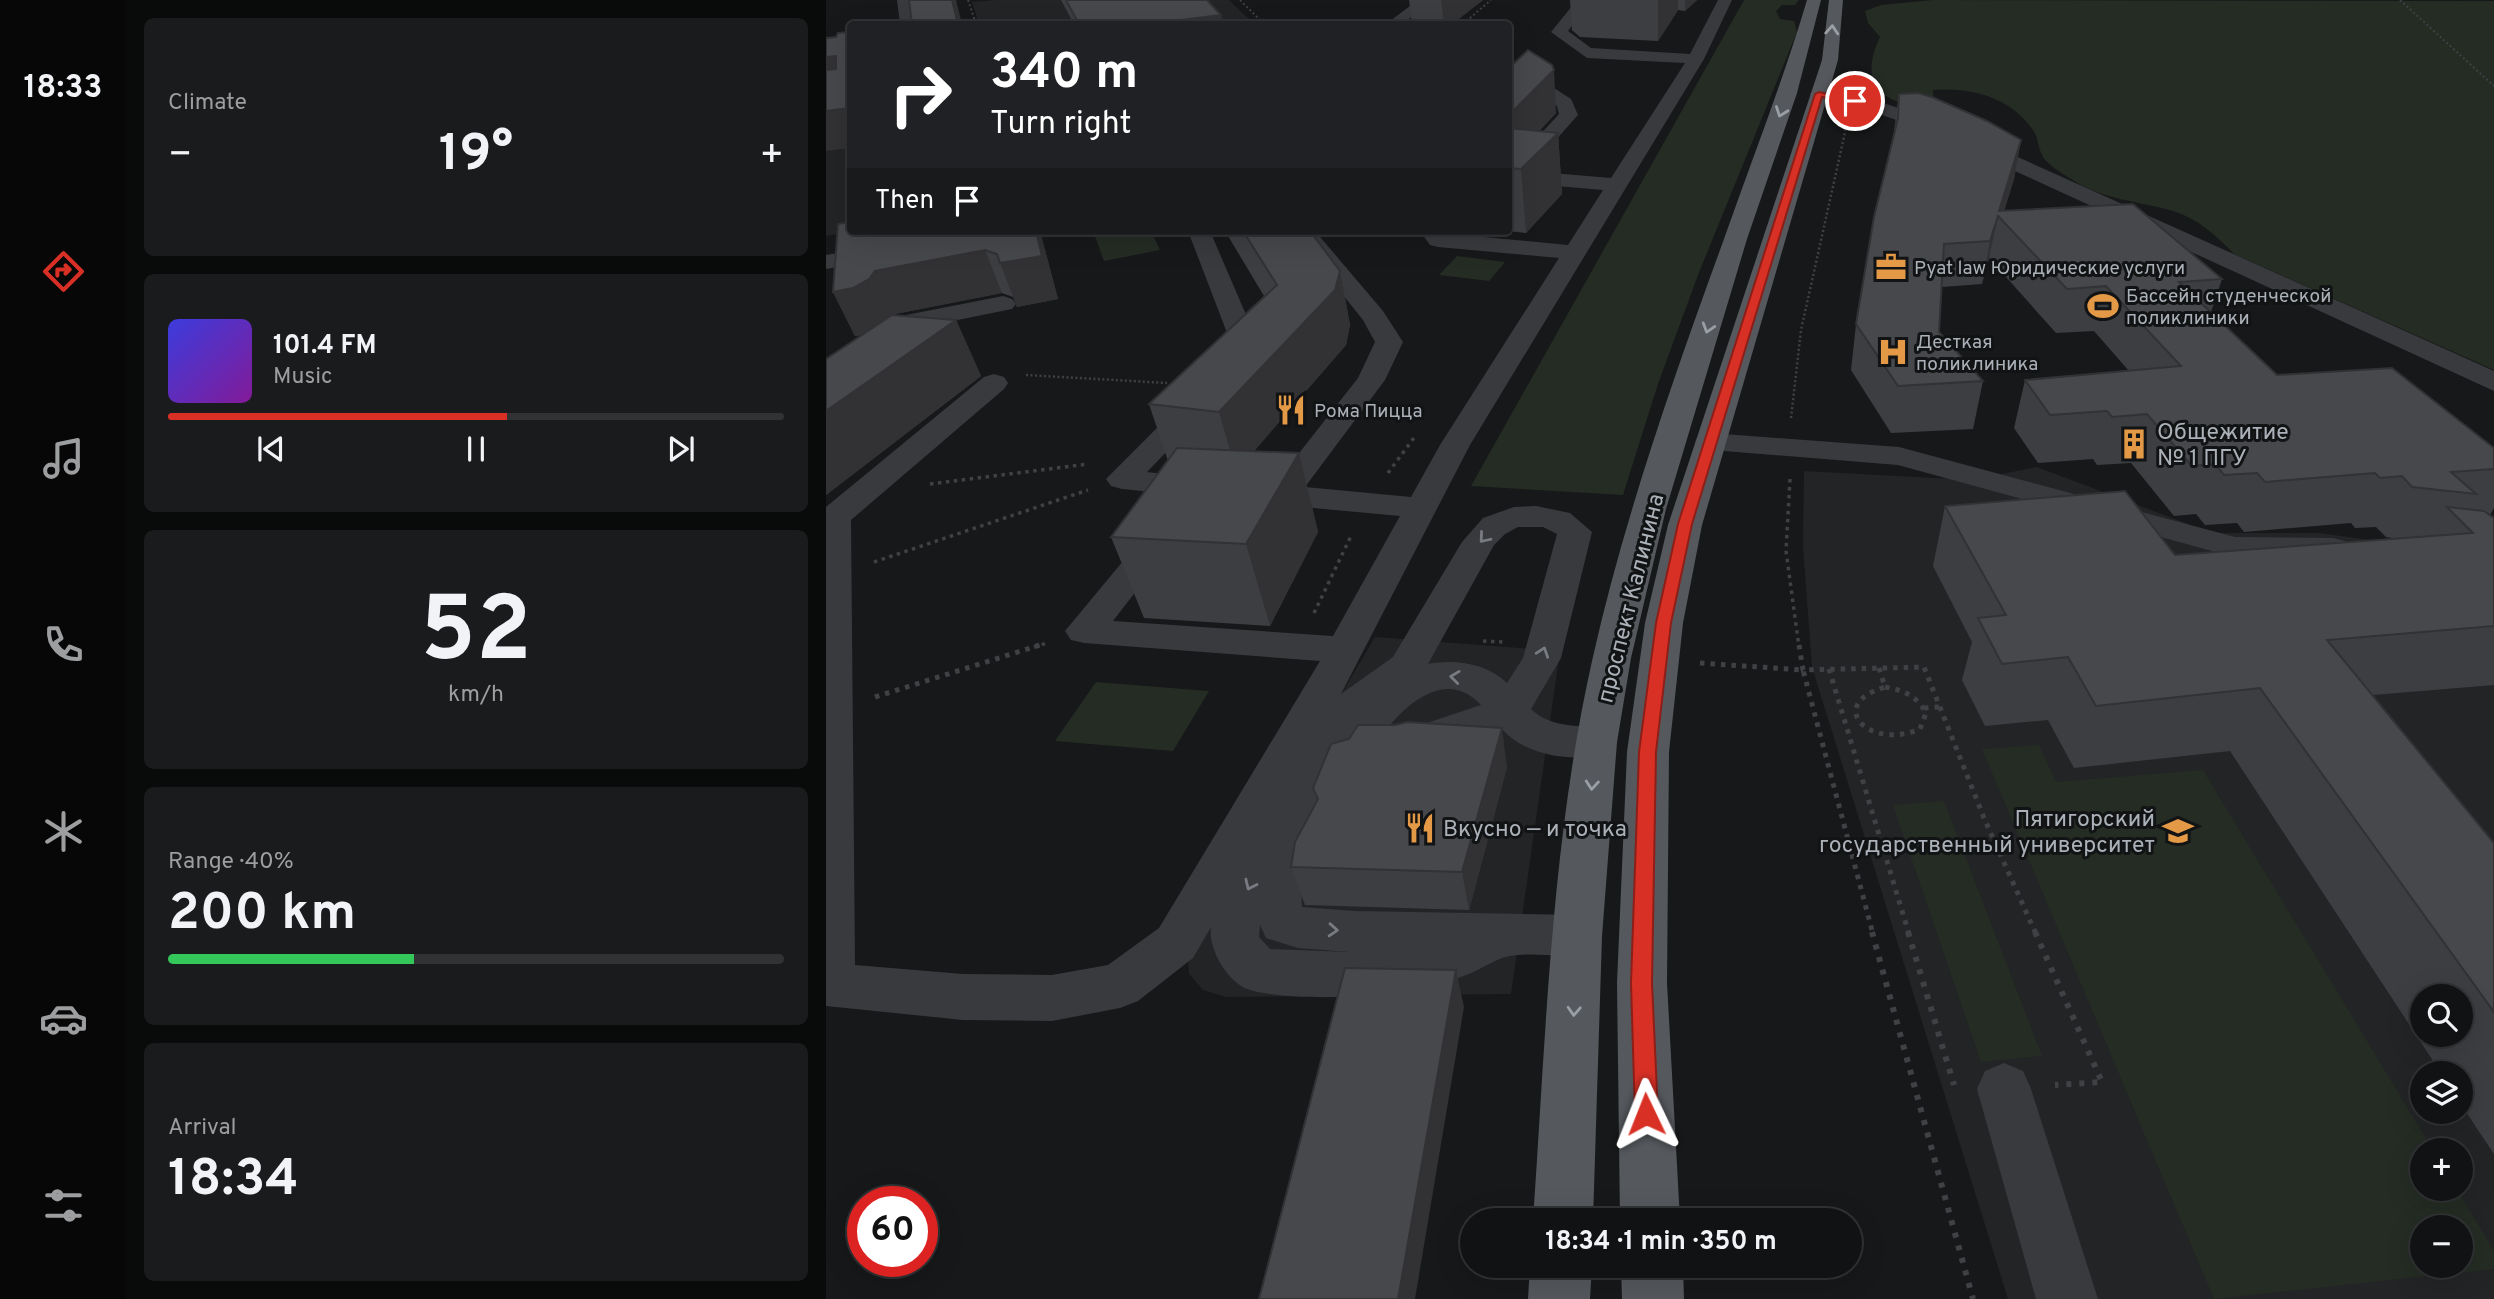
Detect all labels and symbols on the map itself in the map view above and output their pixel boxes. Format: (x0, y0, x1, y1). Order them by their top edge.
one-way arrow (1825, 24, 1840, 35)
pin (1825, 71, 1885, 131)
one-way arrow (1775, 106, 1789, 118)
office icon: Pyat law Юридические услуги (1874, 250, 1908, 284)
place label: Pyat law Юридические услуги (1914, 257, 2185, 281)
place label: Бассейн студенческой поликлиники (2126, 285, 2331, 331)
sports icon: Бассейн студенческой поликлиники (2086, 289, 2120, 323)
one-way arrow (1702, 321, 1716, 333)
place label: Десткая поликлиника (1916, 331, 2038, 377)
hospital icon: Десткая поликлиника (1876, 335, 1910, 369)
restaurant icon: Рома Пицца (1274, 393, 1308, 427)
place label: Рома Пицца (1314, 400, 1422, 424)
place label: Общежитие № 1 ПГУ (2157, 419, 2289, 474)
building icon: Общежитие № 1 ПГУ (2117, 427, 2151, 461)
street label: проспект Калинина (1592, 491, 1672, 706)
one-way arrow (1480, 530, 1492, 543)
one-way arrow (1535, 646, 1549, 658)
one-way arrow (1450, 669, 1461, 684)
one-way arrow (1585, 780, 1600, 791)
place label: Пятигорский государственный университет (1819, 806, 2155, 861)
restaurant icon: Вкусно — и точка (1403, 811, 1437, 845)
school or university icon: Пятигорский государственный университет (2161, 814, 2195, 848)
place label: Вкусно — и точка (1443, 816, 1627, 845)
one-way arrow (1244, 878, 1258, 890)
one-way arrow (1328, 922, 1339, 937)
one-way arrow (1566, 1006, 1581, 1017)
position arrow (1609, 1077, 1683, 1151)
speed limit sign: 60 (847, 1186, 938, 1277)

